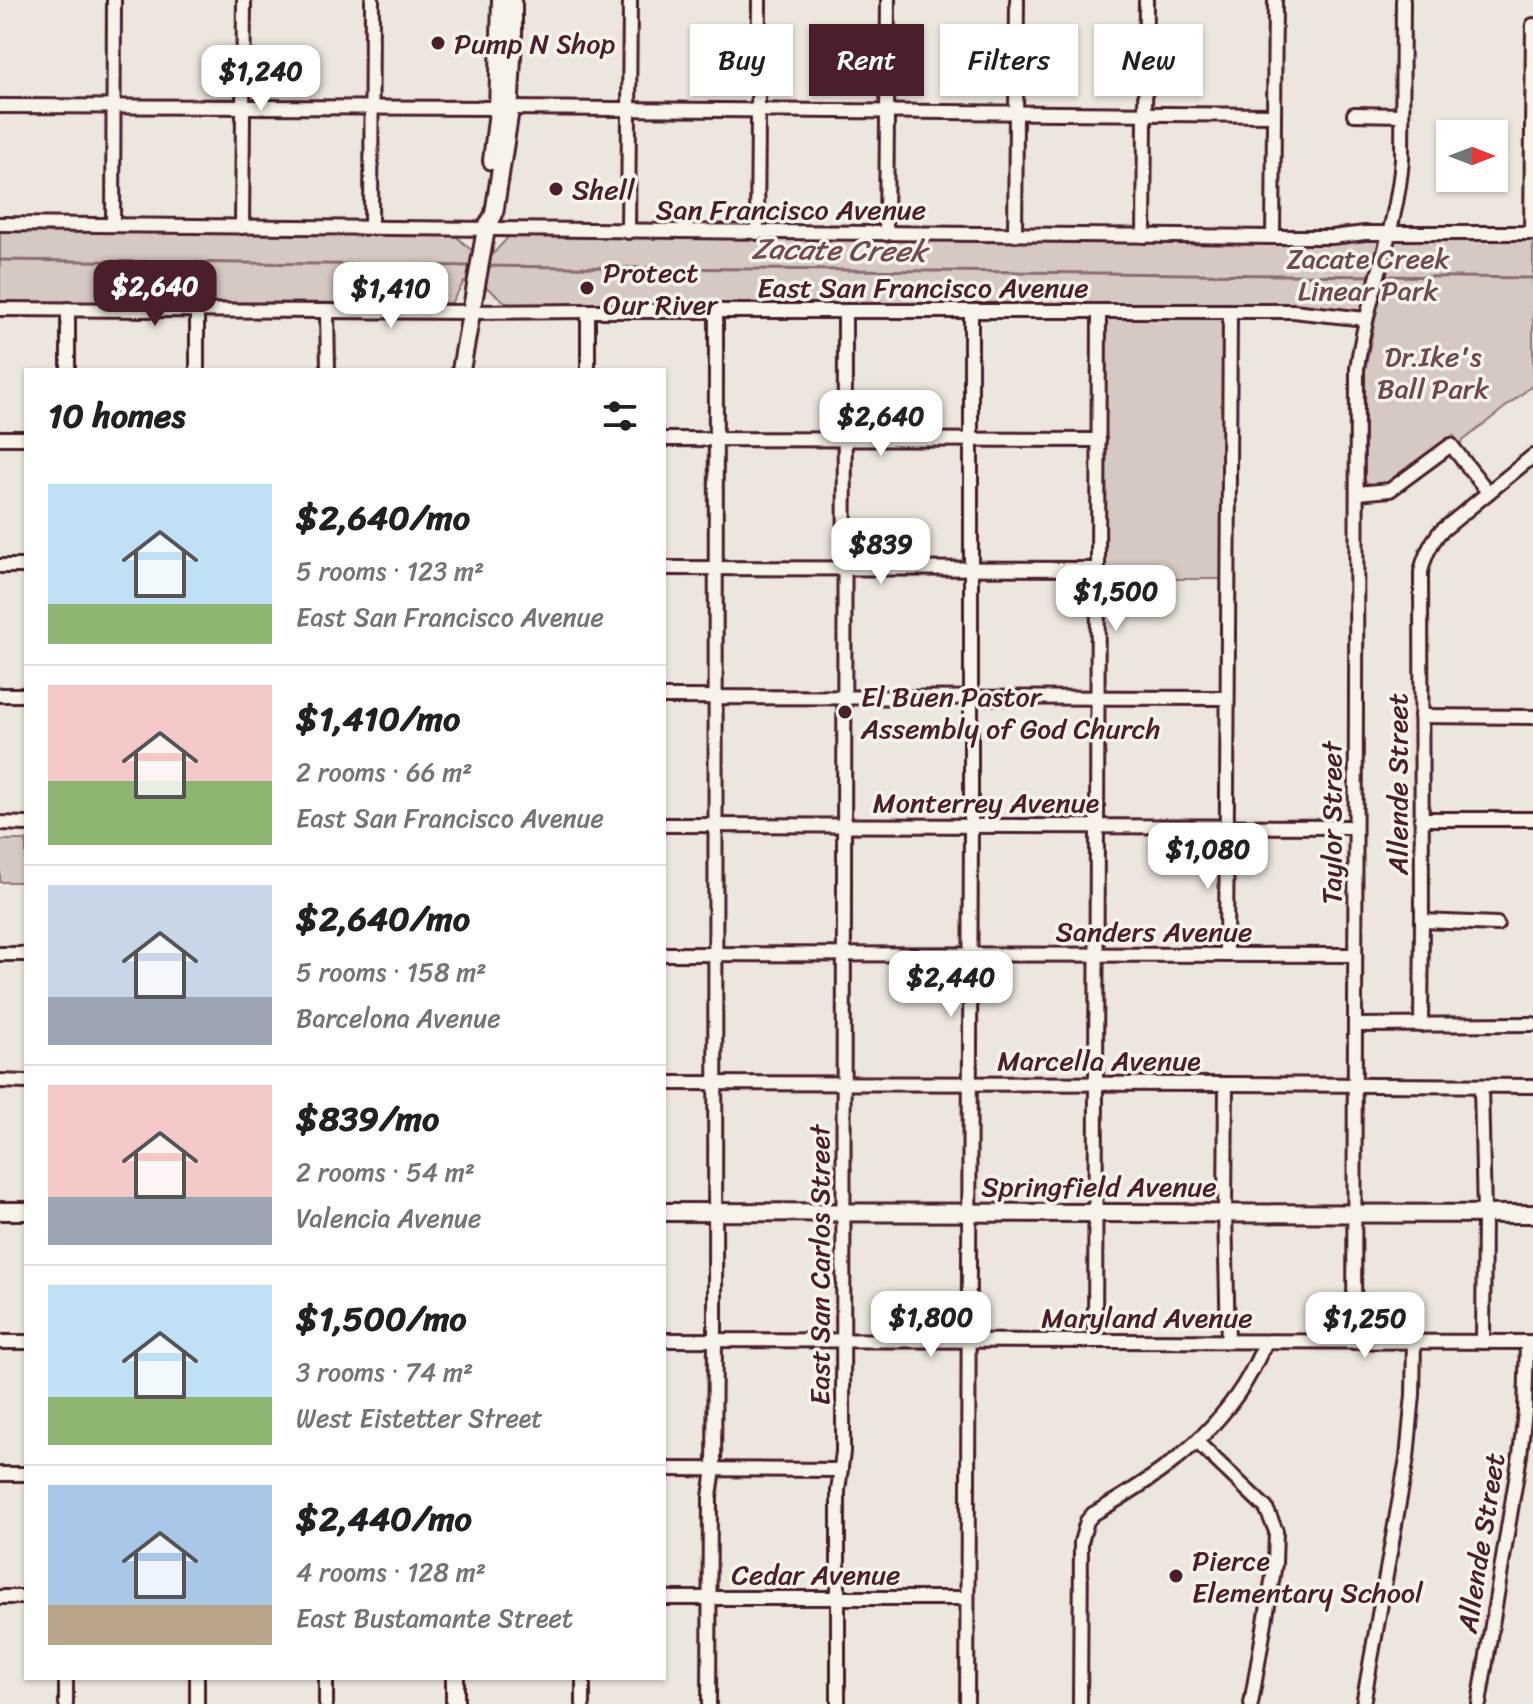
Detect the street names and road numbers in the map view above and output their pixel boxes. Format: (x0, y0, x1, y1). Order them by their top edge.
street label: San Francisco Avenue (656, 185, 926, 234)
street label: East San Francisco Avenue (757, 263, 1089, 312)
street label: Allende Street (1373, 693, 1422, 876)
street label: Taylor Street (1307, 740, 1356, 905)
street label: Monterrey Avenue (873, 778, 1099, 827)
street label: Sanders Avenue (1055, 907, 1253, 956)
street label: Marcella Avenue (997, 1036, 1201, 1085)
street label: East San Carlos Street (795, 1123, 844, 1405)
street label: Springfield Avenue (981, 1162, 1217, 1211)
street label: Maryland Avenue (1041, 1293, 1253, 1342)
street label: Allende Street (1442, 1449, 1519, 1638)
street label: Cedar Avenue (732, 1550, 900, 1599)

